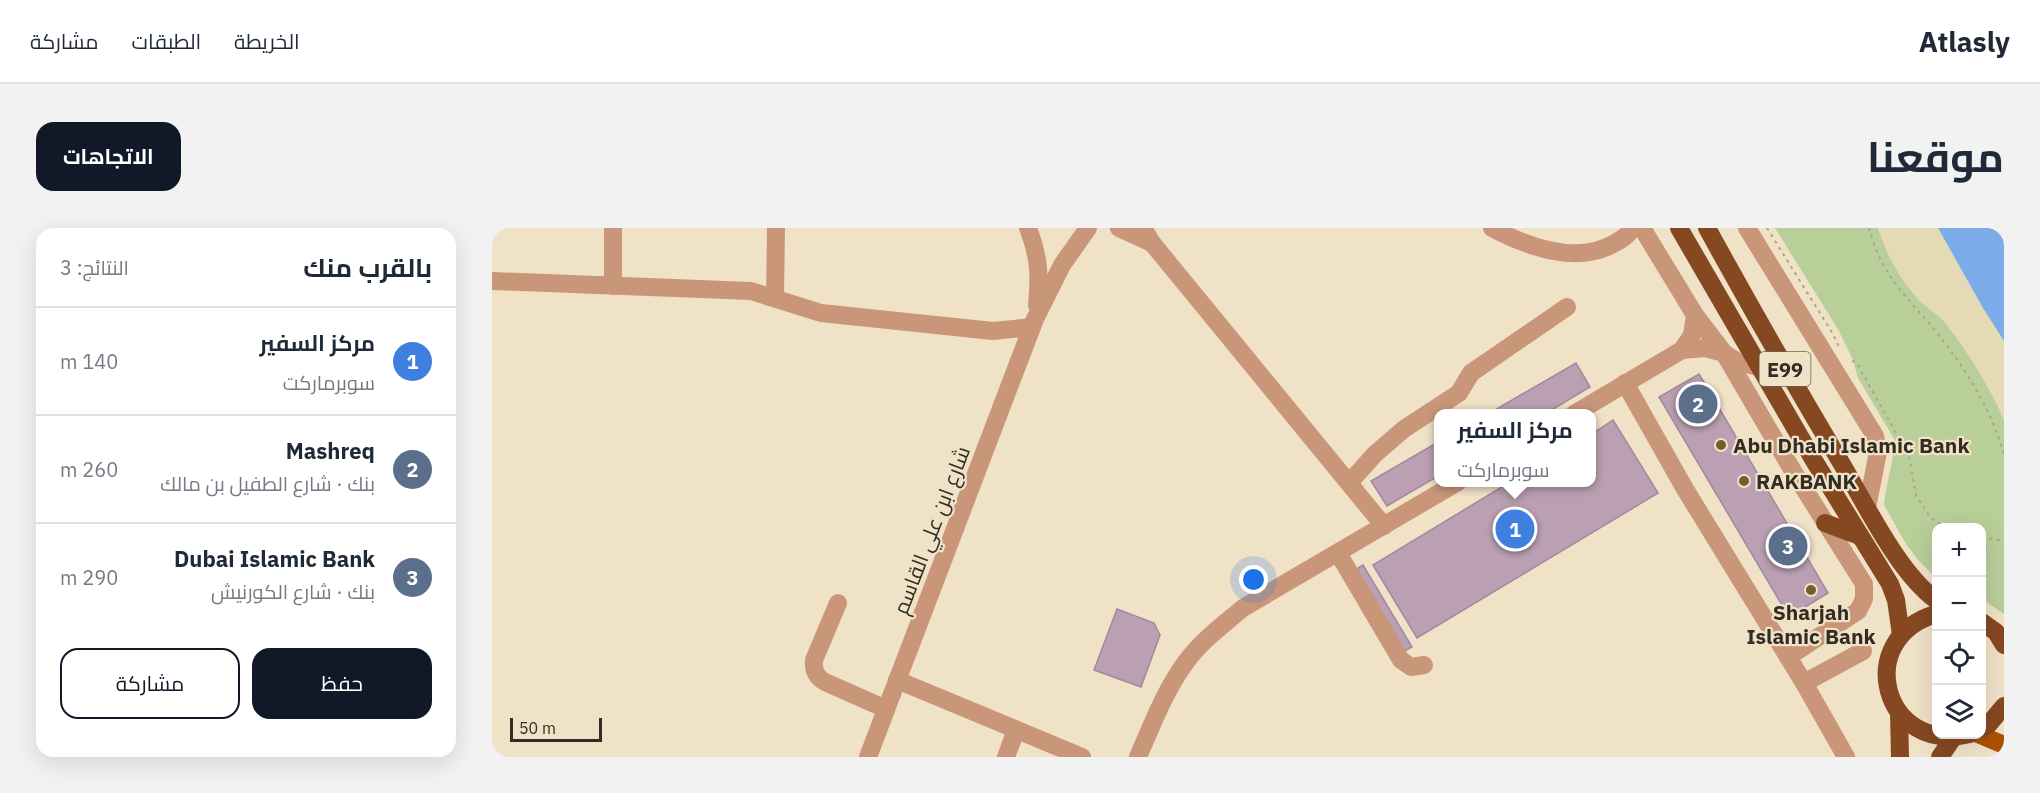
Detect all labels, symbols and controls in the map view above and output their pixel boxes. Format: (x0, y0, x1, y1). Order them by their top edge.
text: Atlasly (1919, 23, 2010, 60)
text: مشاركة (30, 27, 99, 55)
text: الطبقات (132, 27, 201, 55)
text: الخريطة (234, 27, 300, 55)
button: الاتجاهات (36, 122, 181, 191)
text: موقعنا (1867, 129, 2004, 184)
text: بالقرب منك (303, 250, 432, 284)
text: النتائج: 3 (60, 254, 129, 281)
text: مركز السفير (260, 328, 375, 357)
text: 140 m (60, 348, 118, 375)
text: 1 (407, 348, 419, 375)
road number: E99 (1760, 352, 1810, 386)
text: سوبرماركت (283, 369, 375, 396)
pin: 2 (1678, 382, 1718, 426)
popup (1434, 409, 1596, 487)
text: مركز السفير (1457, 415, 1573, 444)
place label: Abu Dhabi Islamic Bank (1733, 431, 1970, 459)
text: Mashreq (286, 436, 375, 465)
marker: Abu Dhabi Islamic Bank (1714, 438, 1728, 452)
street label: شارع ابن علي القاسم (886, 442, 979, 619)
text: 260 m (60, 456, 118, 483)
text: 2 (407, 456, 419, 483)
text: سوبرماركت (1457, 456, 1550, 483)
place label: RAKBANK (1756, 467, 1857, 495)
text: بنك · شارع الطفيل بن مالك (160, 470, 375, 497)
marker: RAKBANK (1737, 474, 1751, 488)
pin: 1 (1496, 506, 1534, 552)
map controls (1932, 523, 1986, 739)
button: + (1932, 523, 1986, 577)
pin: 3 (1768, 524, 1808, 568)
text: Dubai Islamic Bank (174, 544, 375, 573)
text: 290 m (60, 564, 118, 591)
text: 3 (407, 564, 419, 591)
your location (1239, 565, 1268, 594)
button: − (1932, 577, 1986, 631)
text: بنك · شارع الكورنيش (211, 578, 375, 605)
marker: Sharjah Islamic Bank (1804, 583, 1818, 597)
place label: Sharjah Islamic Bank (1746, 598, 1876, 650)
button: locate (1932, 631, 1986, 685)
button: مشاركة (60, 648, 240, 719)
button: حفظ (252, 648, 432, 719)
button: layers (1932, 685, 1986, 739)
scale bar (510, 715, 602, 742)
text: 50 m (519, 718, 556, 738)

